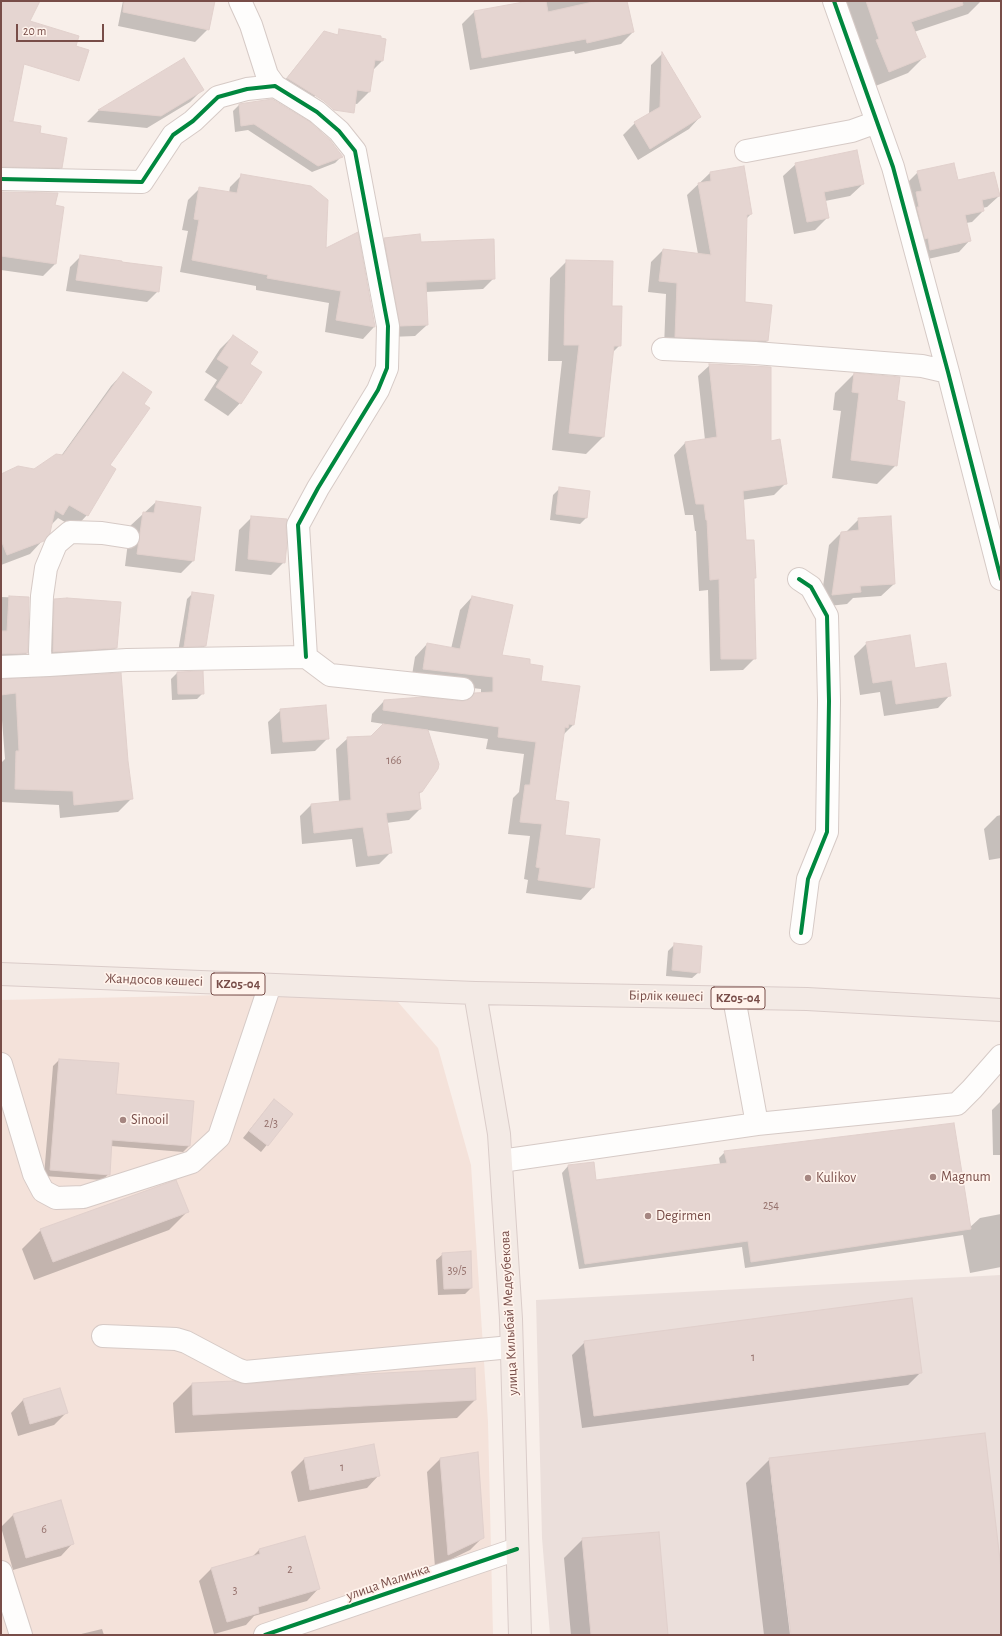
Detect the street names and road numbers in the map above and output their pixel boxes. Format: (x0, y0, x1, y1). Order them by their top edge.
street label: Жандосов көшесі (105, 970, 203, 990)
road number: KZ05-04 (211, 973, 265, 995)
street label: Бірлік көшесі (628, 987, 704, 1005)
road number: KZ05-04 (711, 987, 765, 1009)
street label: улица Килыбай Медеубекова (496, 1230, 522, 1396)
street label: улица Малинка (344, 1560, 432, 1604)

